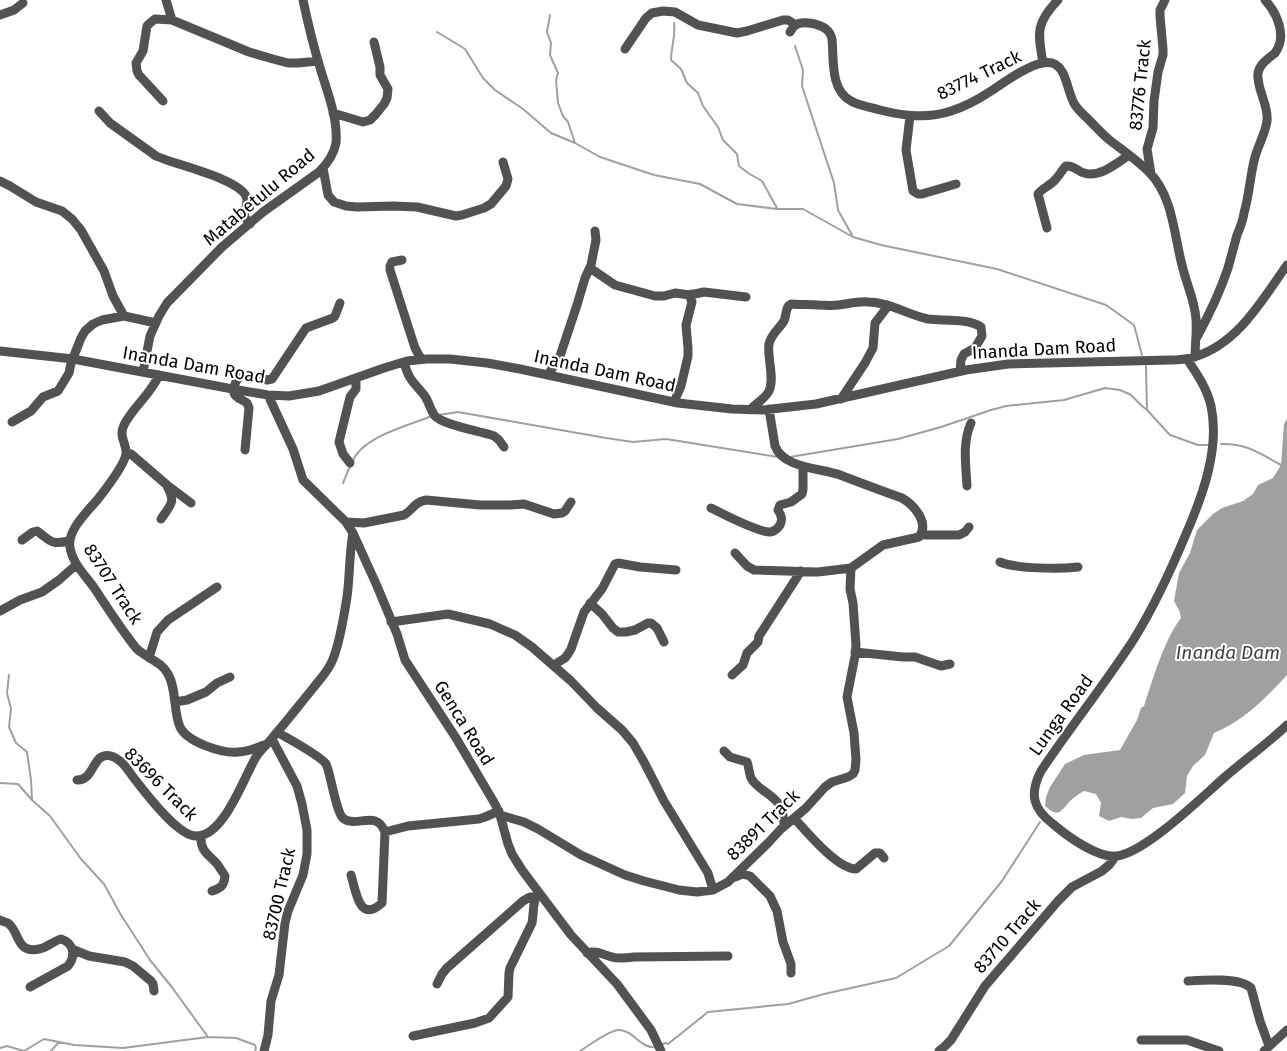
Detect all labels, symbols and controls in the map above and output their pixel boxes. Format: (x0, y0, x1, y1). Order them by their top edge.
street label: 83776 Track (1124, 38, 1156, 132)
street label: 83774 Track (933, 45, 1025, 105)
street label: Matabetulu Road (199, 144, 319, 250)
street label: Inanda Dam Road (971, 334, 1117, 364)
street label: Inanda Dam Road (121, 342, 267, 388)
street label: Inanda Dam Road (532, 345, 678, 397)
street label: 83707 Track (79, 540, 148, 629)
water label: Inanda Dam (1176, 641, 1280, 664)
street label: Lunga Road (1024, 670, 1098, 760)
street label: Genca Road (429, 676, 499, 770)
street label: 83696 Track (120, 743, 203, 826)
street label: 83891 Track (722, 784, 805, 865)
street label: 83700 Track (258, 845, 300, 942)
street label: 83710 Track (969, 894, 1046, 978)

